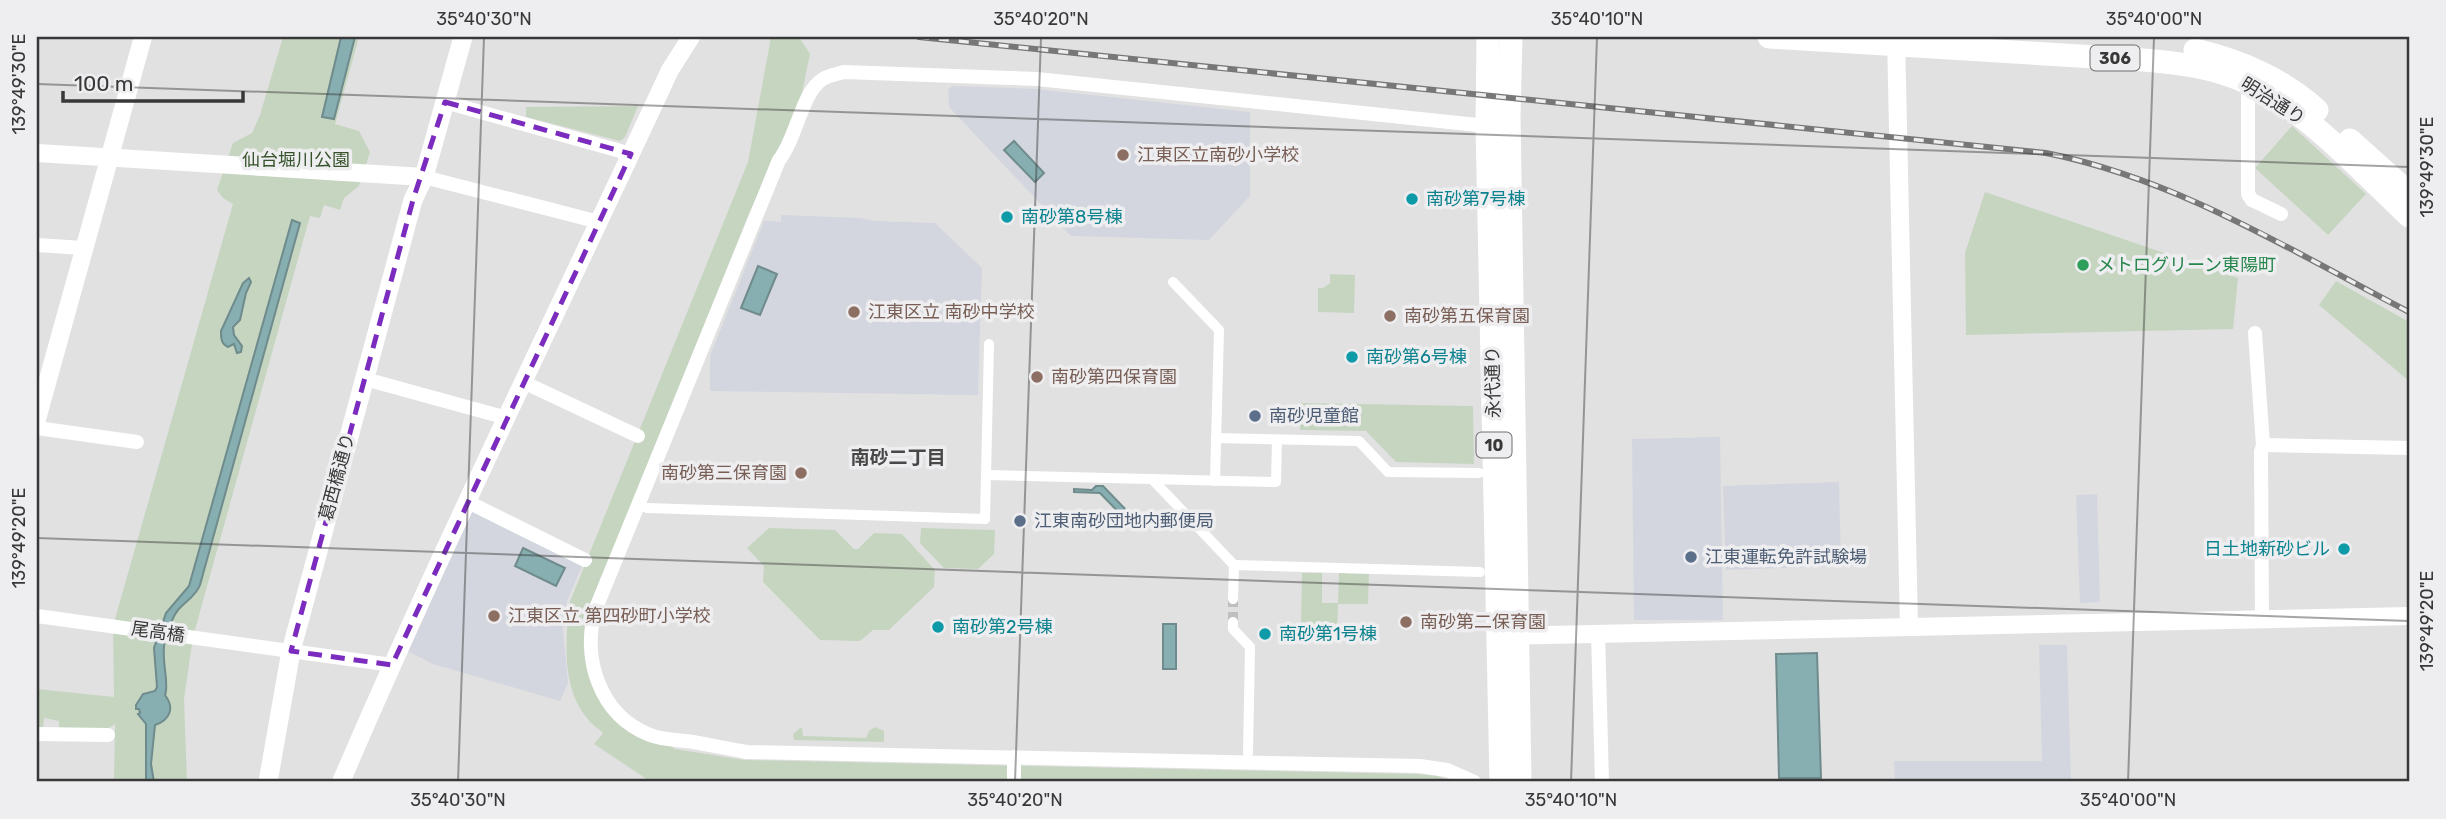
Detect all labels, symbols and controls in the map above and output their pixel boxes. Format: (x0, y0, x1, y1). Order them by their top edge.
text: 35°40'30"N (436, 8, 532, 30)
text: 35°40'20"N (993, 8, 1089, 30)
text: 35°40'10"N (1551, 8, 1643, 30)
text: 35°40'00"N (2106, 8, 2202, 30)
text: 139°49'30"E (8, 34, 30, 134)
road number: 306 (2090, 46, 2140, 71)
scale bar (63, 60, 243, 104)
text: 100 m (74, 71, 133, 96)
street label: 明治通り (2237, 73, 2309, 129)
text: 139°49'30"E (2416, 117, 2438, 217)
place label: 江東区立南砂小学校 (1137, 144, 1299, 166)
marker: 江東区立南砂小学校 (1115, 147, 1131, 163)
park label: 仙台堀川公園 (242, 149, 350, 171)
place label: 南砂第7号棟 (1426, 188, 1525, 210)
marker: 南砂第7号棟 (1404, 191, 1420, 207)
place label: 南砂第8号棟 (1021, 206, 1122, 228)
marker: 南砂第8号棟 (999, 209, 1015, 225)
place label: メトログリーン東陽町 (2097, 254, 2276, 276)
marker: メトログリーン東陽町 (2075, 257, 2091, 273)
place label: 江東区立 南砂中学校 (868, 301, 1034, 323)
marker: 江東区立 南砂中学校 (846, 304, 862, 320)
place label: 南砂第五保育園 (1404, 305, 1530, 327)
marker: 南砂第五保育園 (1382, 308, 1398, 324)
place label: 南砂第6号棟 (1366, 346, 1467, 368)
street label: 永代通り (1481, 346, 1505, 418)
marker: 南砂第6号棟 (1344, 349, 1360, 365)
place label: 南砂第四保育園 (1051, 366, 1177, 388)
marker: 南砂第四保育園 (1029, 369, 1045, 385)
place label: 南砂児童館 (1269, 405, 1359, 427)
marker: 南砂児童館 (1247, 408, 1263, 424)
street label: 葛西橋通り (315, 431, 359, 523)
road number: 10 (1476, 432, 1512, 458)
district label: 南砂二丁目 (850, 446, 946, 469)
place label: 南砂第三保育園 (661, 462, 787, 484)
marker: 南砂第三保育園 (793, 465, 809, 481)
text: 139°49'20"E (8, 488, 30, 588)
place label: 江東南砂団地内郵便局 (1034, 510, 1214, 532)
marker: 江東南砂団地内郵便局 (1012, 513, 1028, 529)
place label: 日土地新砂ビル (2204, 538, 2330, 560)
marker: 日土地新砂ビル (2336, 541, 2352, 557)
place label: 江東運転免許試験場 (1705, 546, 1867, 568)
marker: 江東運転免許試験場 (1683, 549, 1699, 565)
text: 139°49'20"E (2416, 571, 2438, 671)
place label: 江東区立 第四砂町小学校 (508, 605, 710, 627)
marker: 江東区立 第四砂町小学校 (486, 608, 502, 624)
place label: 南砂第二保育園 (1420, 611, 1546, 633)
marker: 南砂第二保育園 (1398, 614, 1414, 630)
place label: 南砂第2号棟 (952, 616, 1053, 638)
street label: 尾高橋 (130, 617, 186, 647)
marker: 南砂第2号棟 (930, 619, 946, 635)
place label: 南砂第1号棟 (1279, 623, 1377, 645)
marker: 南砂第1号棟 (1257, 626, 1273, 642)
text: 35°40'30"N (410, 789, 506, 811)
text: 35°40'20"N (967, 789, 1063, 811)
text: 35°40'10"N (1525, 789, 1617, 811)
text: 35°40'00"N (2080, 789, 2176, 811)

